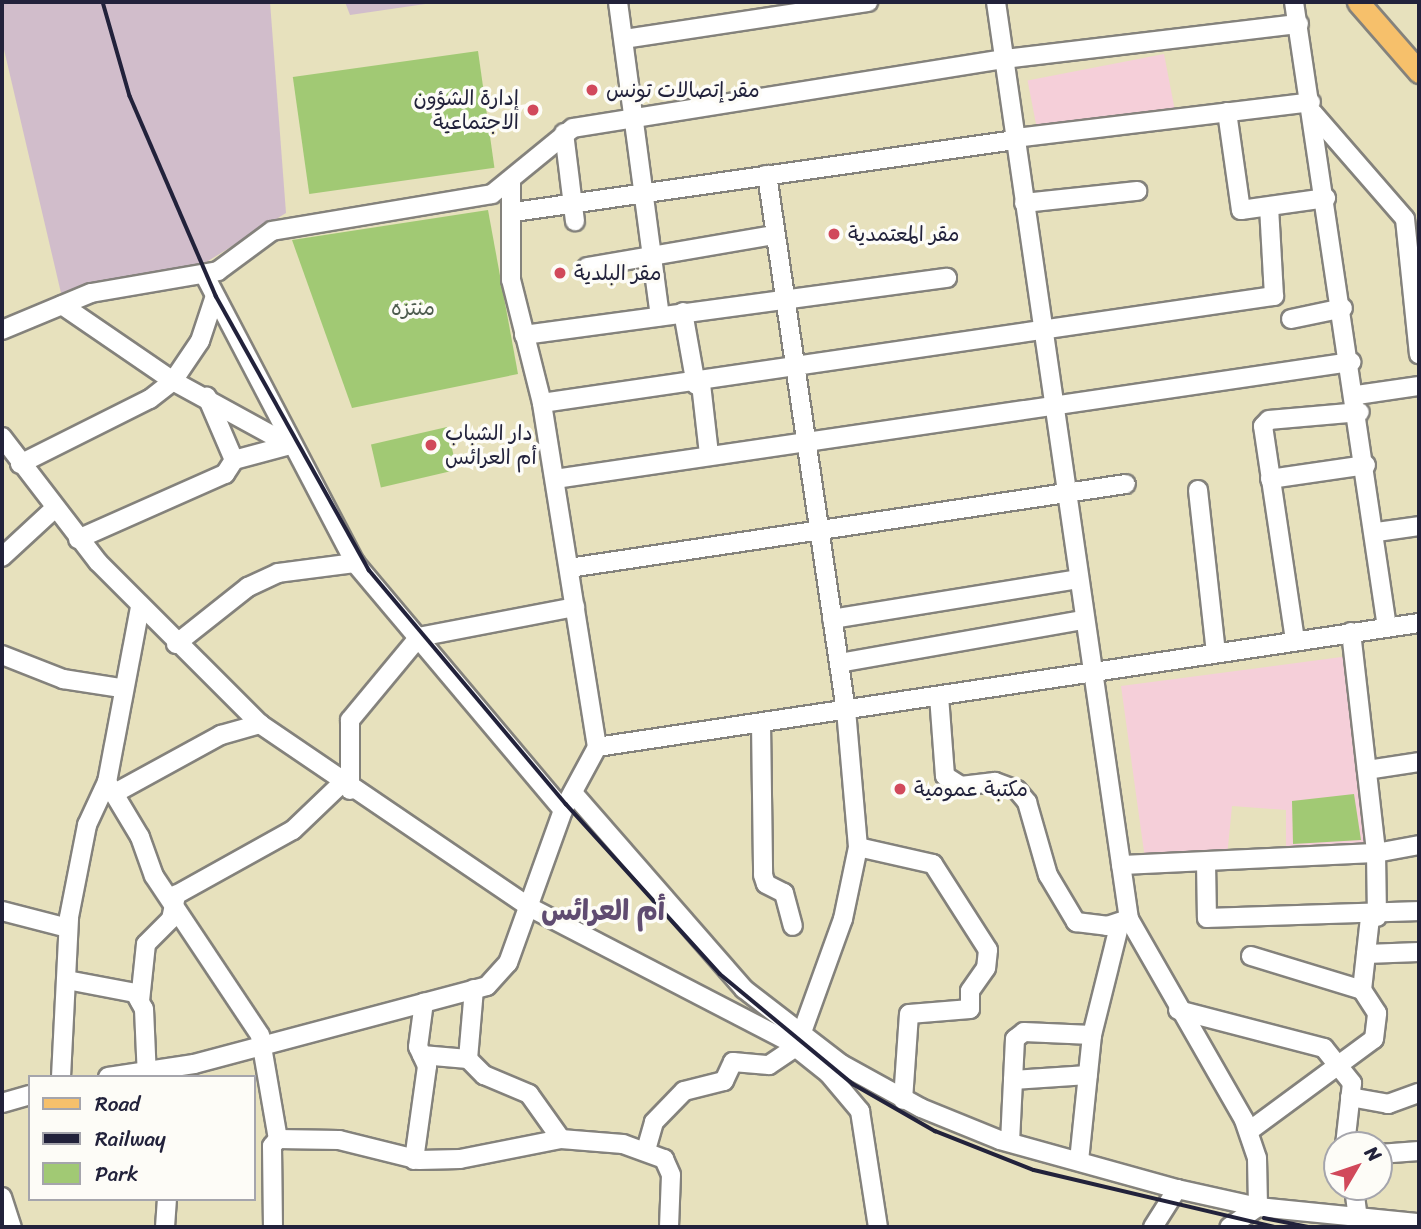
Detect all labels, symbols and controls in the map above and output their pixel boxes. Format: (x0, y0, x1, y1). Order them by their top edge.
place label: مقر إتصالات تونس (606, 77, 760, 103)
marker: مقر إتصالات تونس (584, 82, 600, 98)
place label: إدارة الشؤون الاجتماعية (414, 85, 519, 135)
marker: إدارة الشؤون الاجتماعية (525, 102, 541, 118)
place label: مقر المعتمدية (848, 221, 959, 247)
marker: مقر المعتمدية (826, 226, 842, 242)
place label: مقر البلدية (574, 260, 661, 286)
marker: مقر البلدية (552, 265, 568, 281)
park label: منتزه (391, 295, 435, 321)
place label: دار الشباب أم العرائس (445, 420, 537, 470)
marker: دار الشباب أم العرائس (423, 437, 439, 453)
place label: مكتبة عمومية (914, 776, 1028, 802)
marker: مكتبة عمومية (892, 781, 908, 797)
district label: أم العرائس (541, 894, 665, 928)
legend (28, 1075, 256, 1201)
text: Road (95, 1085, 140, 1123)
text: Railway (95, 1120, 166, 1158)
north arrow (1323, 1131, 1393, 1201)
text: N (1356, 1138, 1390, 1169)
text: Park (95, 1155, 138, 1193)

